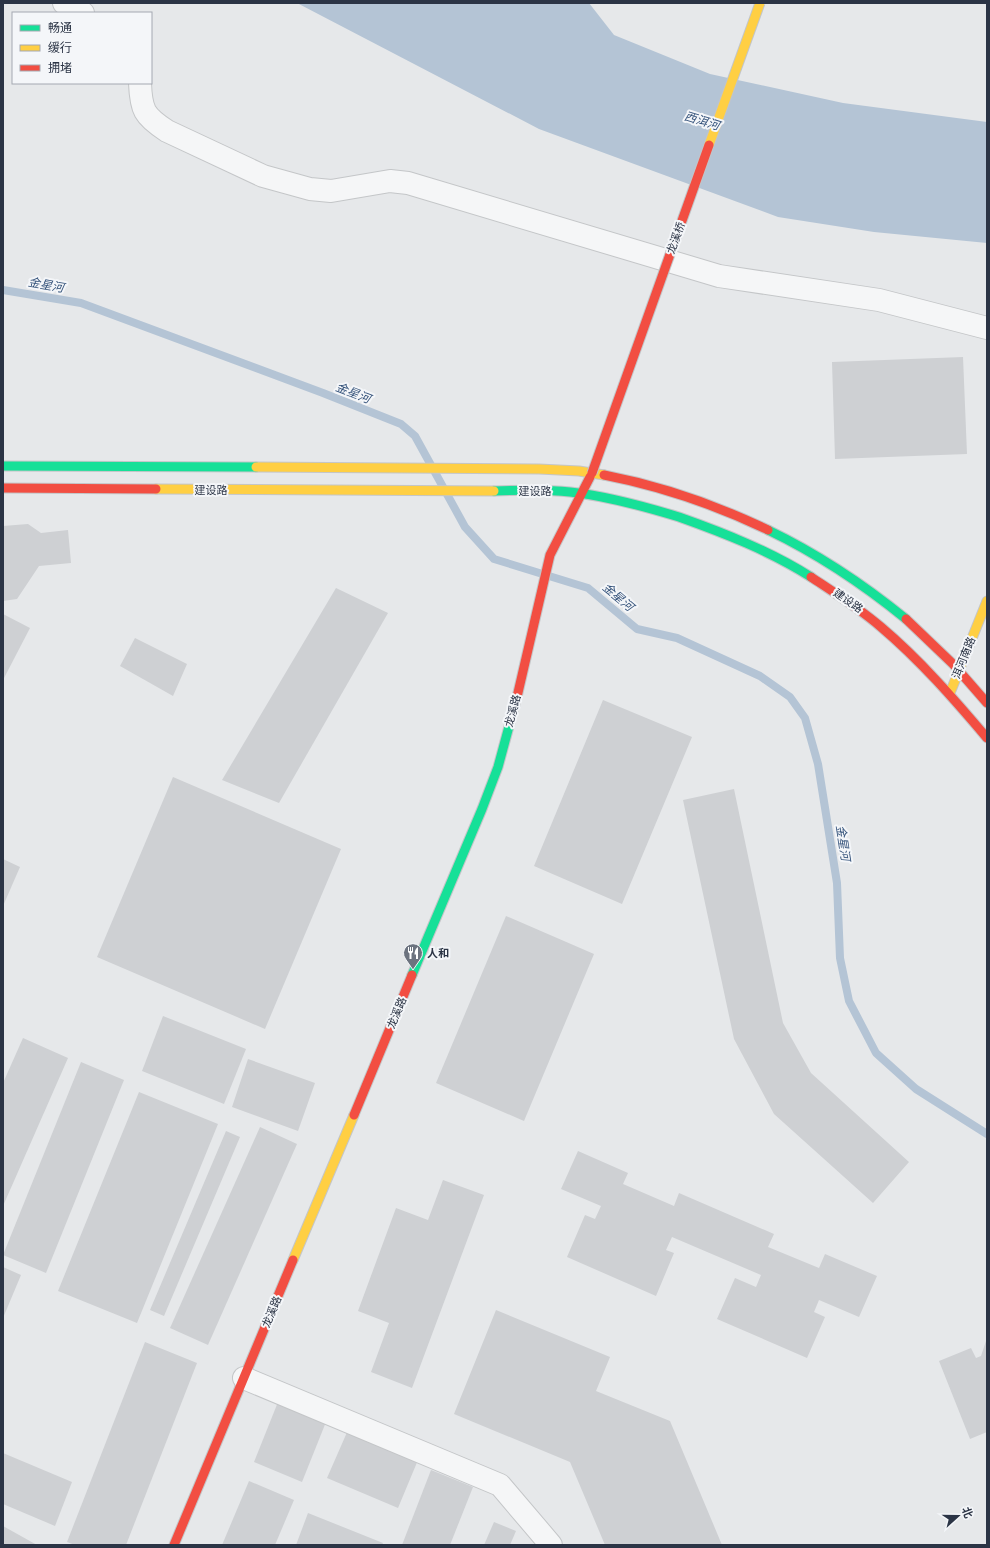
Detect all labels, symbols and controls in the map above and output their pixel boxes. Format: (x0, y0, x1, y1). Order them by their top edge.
legend (12, 12, 152, 84)
text: 畅通 (48, 21, 72, 35)
text: 缓行 (48, 41, 72, 55)
text: 拥堵 (48, 61, 72, 75)
water label: 西洱河 (683, 109, 723, 134)
street label: 龙溪桥 (664, 220, 688, 256)
water label: 金星河 (27, 275, 67, 295)
water label: 金星河 (334, 380, 374, 407)
street label: 建设路 (195, 484, 228, 497)
street label: 建设路 (519, 485, 552, 498)
water label: 金星河 (600, 580, 638, 615)
street label: 建设路 (831, 586, 865, 616)
street label: 洱河南路 (950, 635, 978, 681)
street label: 龙溪路 (502, 693, 524, 729)
water label: 金星河 (833, 824, 853, 864)
restaurant icon: 人和 (402, 942, 424, 970)
place label: 人和 (427, 947, 449, 960)
street label: 龙溪路 (385, 995, 409, 1031)
street label: 龙溪路 (260, 1294, 284, 1330)
north arrow (938, 1496, 978, 1536)
text: 北 (959, 1505, 975, 1520)

